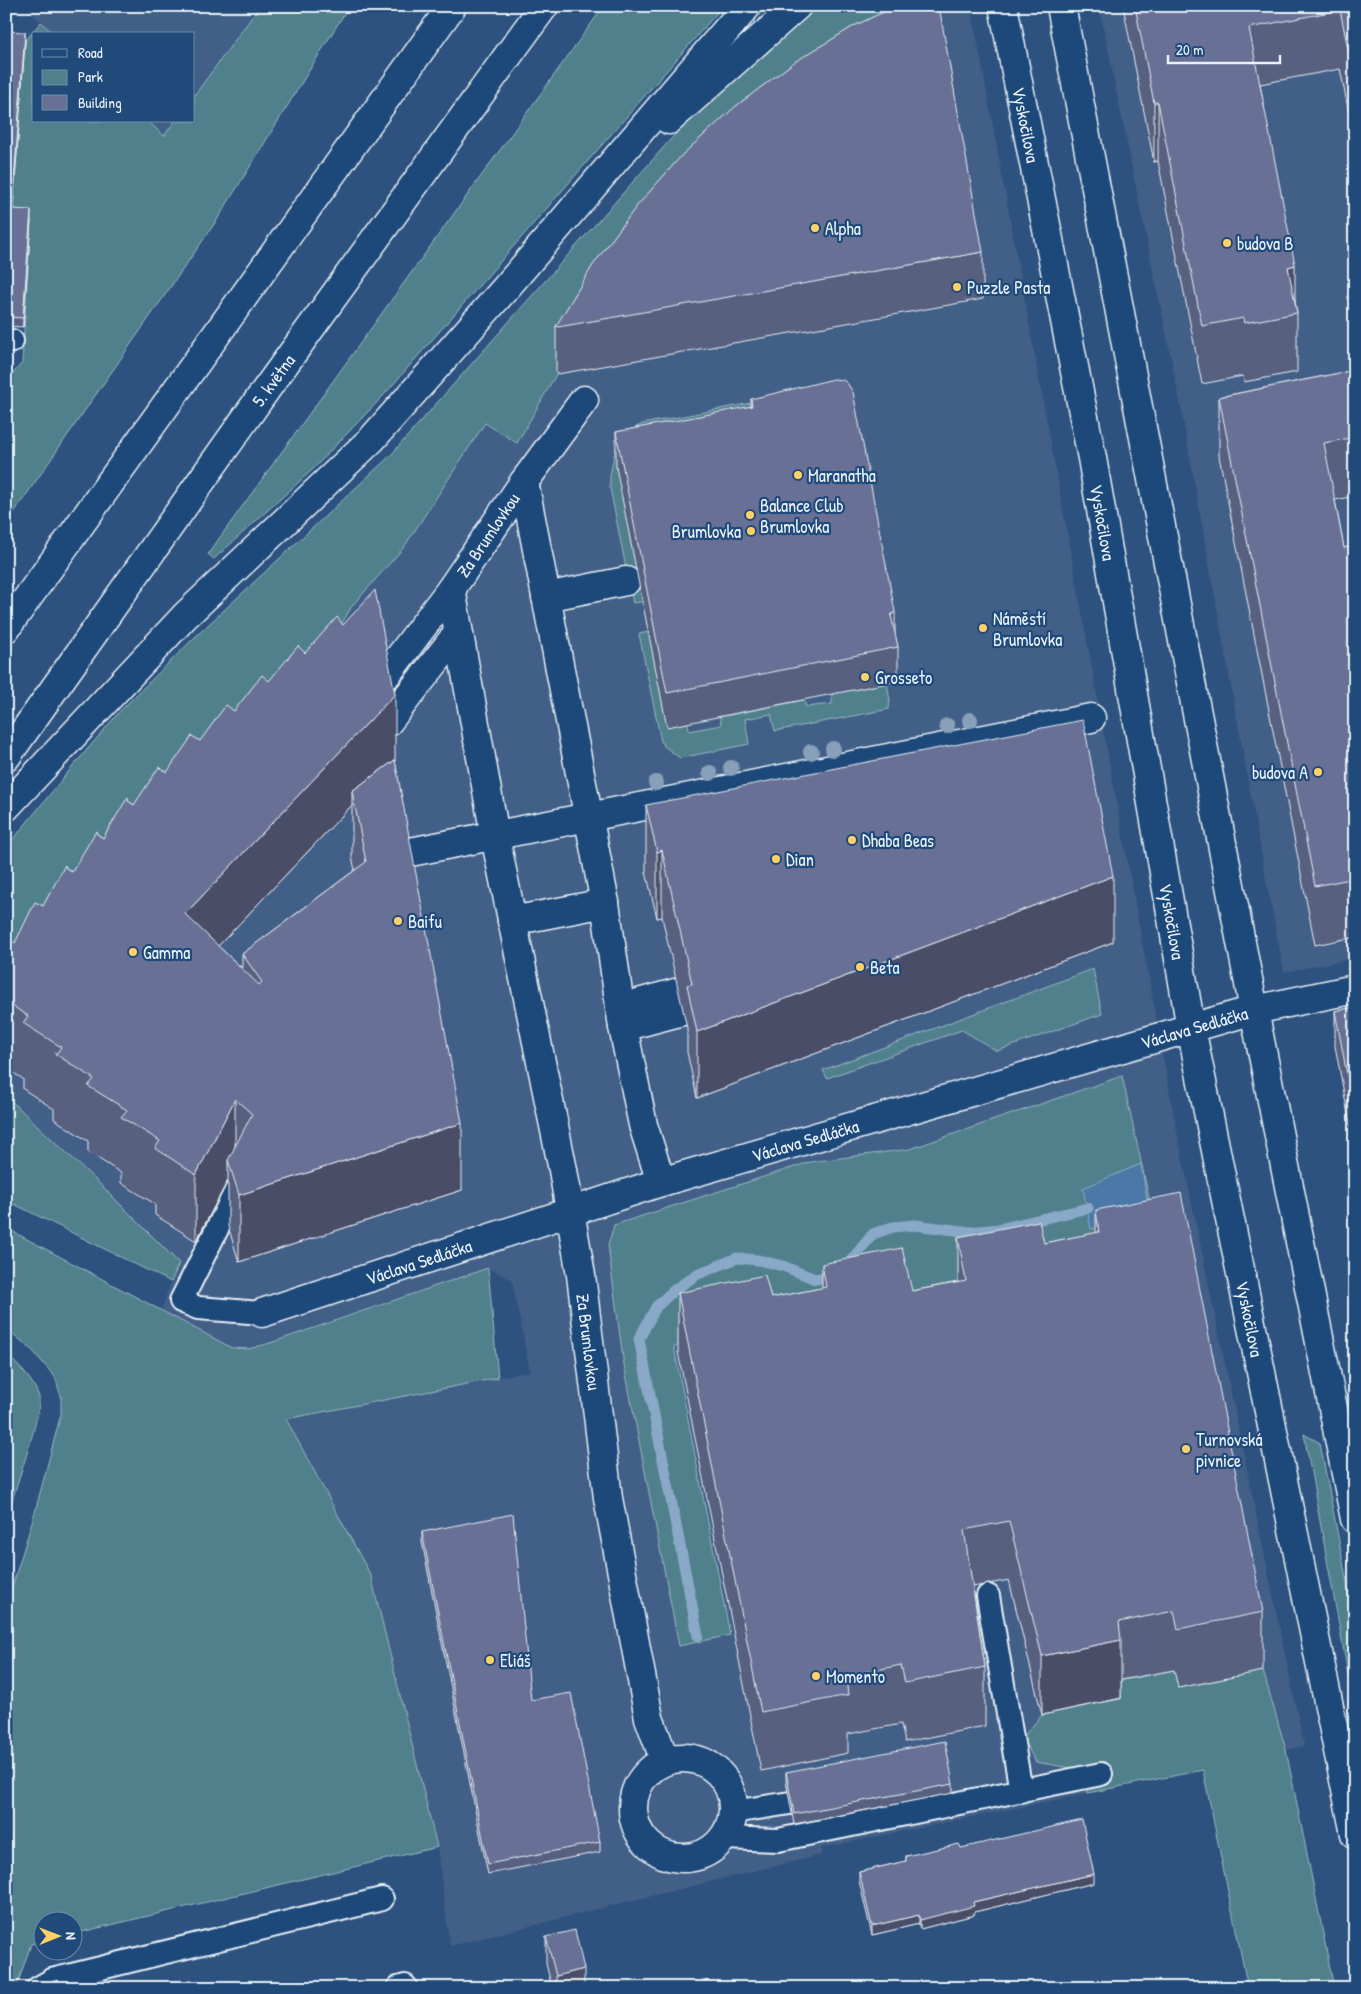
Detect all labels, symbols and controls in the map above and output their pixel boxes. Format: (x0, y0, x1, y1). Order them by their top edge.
legend (32, 32, 195, 122)
scale bar (1168, 32, 1281, 64)
text: 20 m (1176, 39, 1203, 60)
text: Road (78, 42, 103, 63)
text: Park (78, 66, 103, 87)
street label: Vyskočilova (1007, 85, 1046, 165)
text: Building (78, 92, 122, 113)
place label: Alpha (825, 216, 861, 241)
marker: Alpha (809, 222, 821, 234)
place label: budova B (1237, 231, 1293, 256)
marker: budova B (1221, 237, 1233, 249)
place label: Puzzle Pasta (967, 275, 1050, 300)
marker: Puzzle Pasta (951, 281, 963, 293)
street label: 5. května (246, 349, 300, 411)
place label: Maranatha (808, 463, 876, 488)
marker: Maranatha (792, 469, 804, 481)
street label: Vyskočilova (1084, 482, 1122, 562)
street label: Za Brumlovkou (451, 488, 525, 582)
place label: Balance Club Brumlovka (760, 493, 844, 539)
marker: Balance Club Brumlovka (744, 509, 756, 521)
place label: Brumlovka (672, 519, 741, 544)
marker: Brumlovka (745, 525, 757, 537)
place label: Náměstí Brumlovka (993, 606, 1062, 652)
marker: Náměstí Brumlovka (977, 622, 989, 634)
place label: Grosseto (875, 665, 932, 690)
marker: Grosseto (859, 671, 871, 683)
place label: budova A (1252, 760, 1308, 785)
marker: budova A (1312, 766, 1324, 778)
place label: Dhaba Beas (862, 828, 934, 853)
marker: Dhaba Beas (846, 834, 858, 846)
place label: Dian (786, 847, 814, 872)
marker: Dian (770, 853, 782, 865)
street label: Vyskočilova (1154, 881, 1191, 961)
place label: Baifu (408, 909, 442, 934)
marker: Baifu (392, 915, 404, 927)
place label: Gamma (143, 940, 190, 965)
marker: Gamma (127, 946, 139, 958)
place label: Beta (870, 955, 900, 980)
marker: Beta (854, 961, 866, 973)
street label: Václava Sedláčka (1138, 1000, 1250, 1055)
street label: Václava Sedláčka (749, 1113, 862, 1168)
street label: Václava Sedláčka (362, 1232, 475, 1291)
street label: Vyskočilova (1230, 1279, 1270, 1359)
street label: Za Brumlovkou (571, 1292, 607, 1392)
place label: Turnovská pivnice (1196, 1427, 1263, 1473)
marker: Turnovská pivnice (1180, 1443, 1192, 1455)
place label: Eliáš (500, 1648, 531, 1673)
marker: Eliáš (484, 1654, 496, 1666)
place label: Momento (826, 1664, 885, 1689)
marker: Momento (810, 1670, 822, 1682)
north arrow (32, 1912, 82, 1962)
text: N (62, 1932, 81, 1940)

